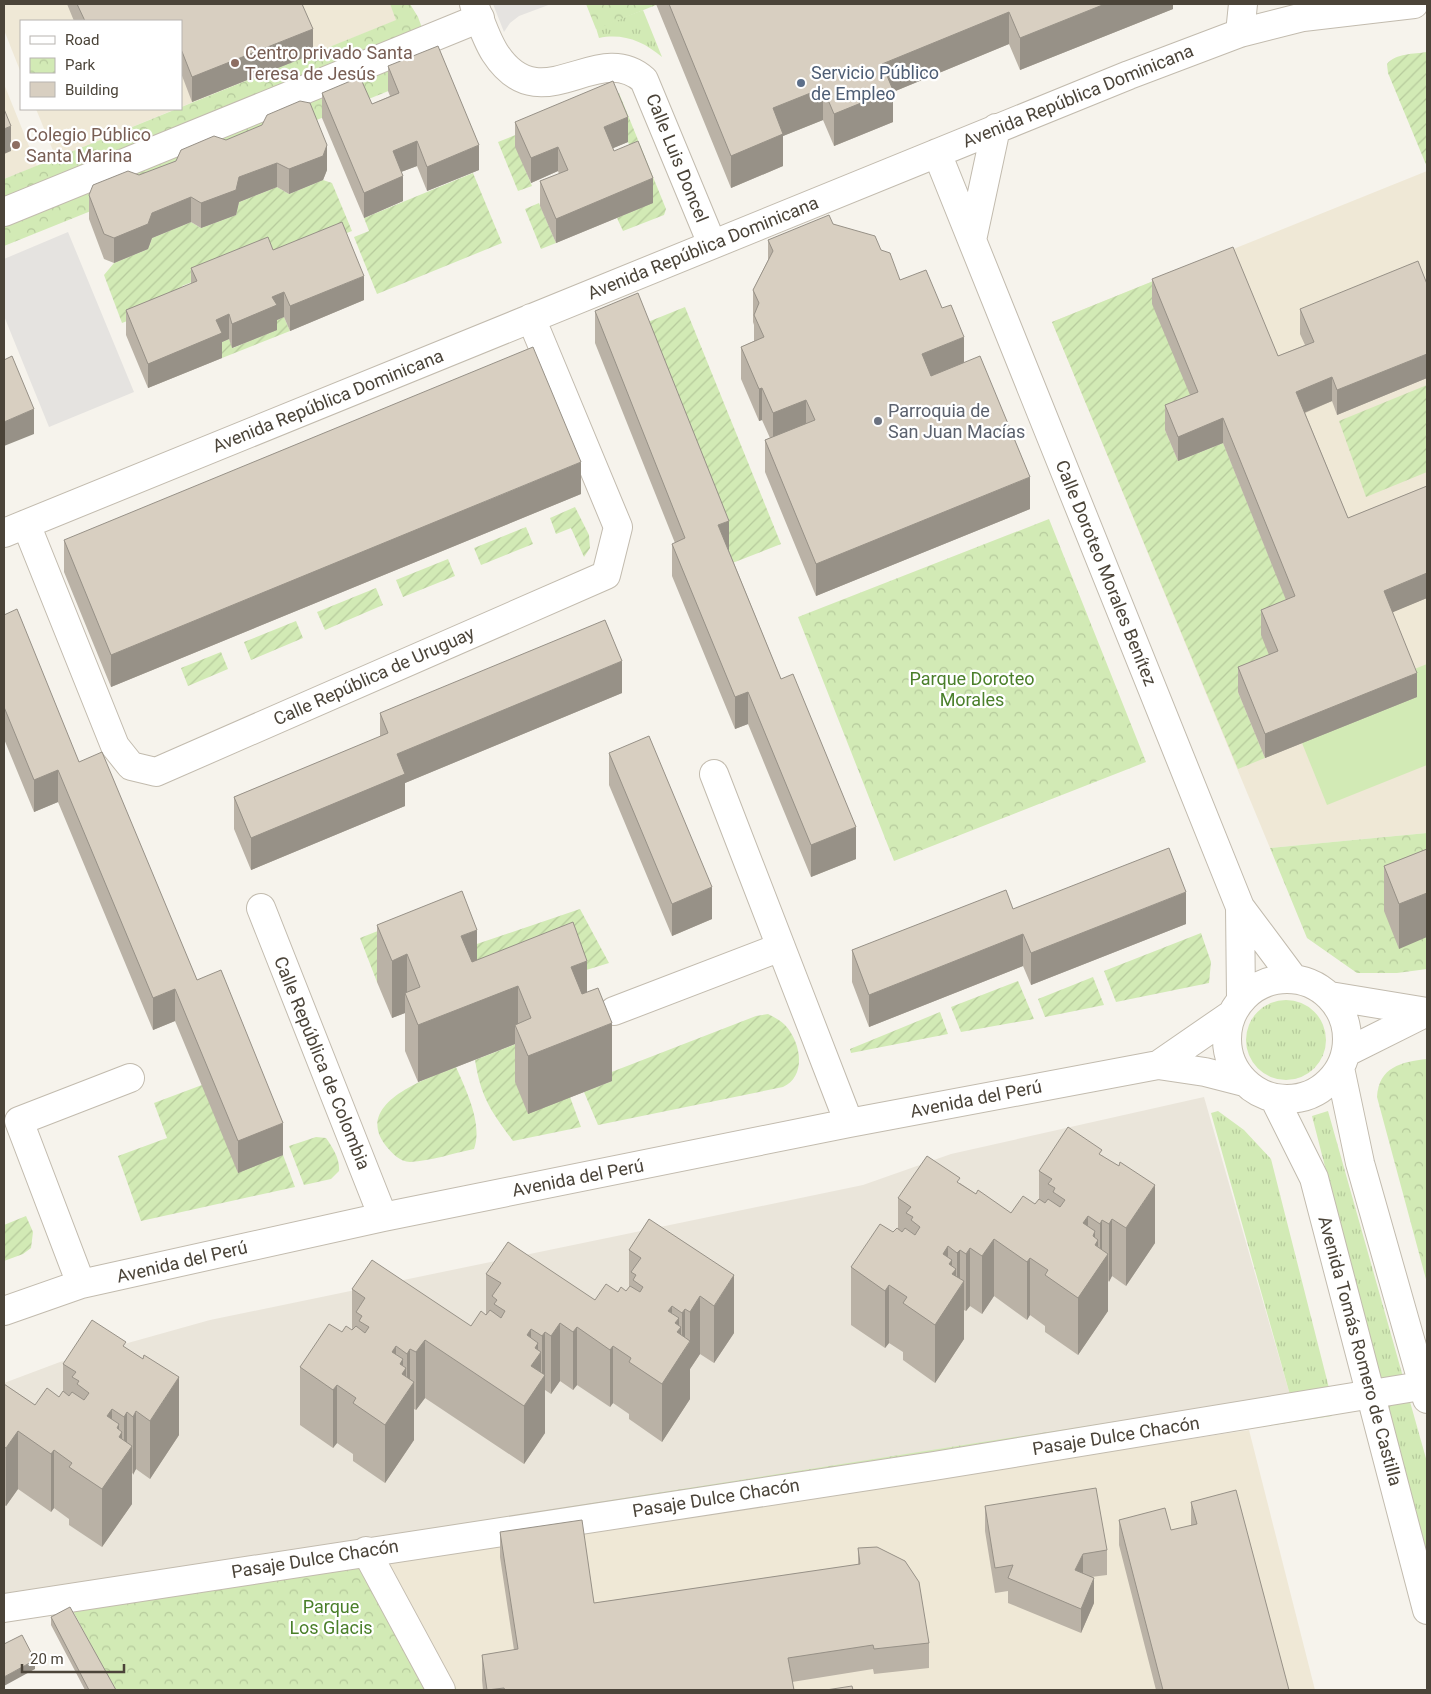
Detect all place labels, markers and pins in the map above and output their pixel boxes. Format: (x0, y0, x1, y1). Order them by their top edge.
place label: Centro privado Santa Teresa de Jesús (245, 42, 413, 84)
marker: Centro privado Santa Teresa de Jesús (229, 57, 241, 69)
place label: Servicio Público de Empleo (811, 62, 939, 104)
marker: Servicio Público de Empleo (795, 77, 807, 89)
place label: Colegio Público Santa Marina (26, 124, 151, 166)
marker: Colegio Público Santa Marina (10, 139, 22, 151)
place label: Parroquia de San Juan Macías (888, 400, 1025, 442)
marker: Parroquia de San Juan Macías (872, 415, 884, 427)

